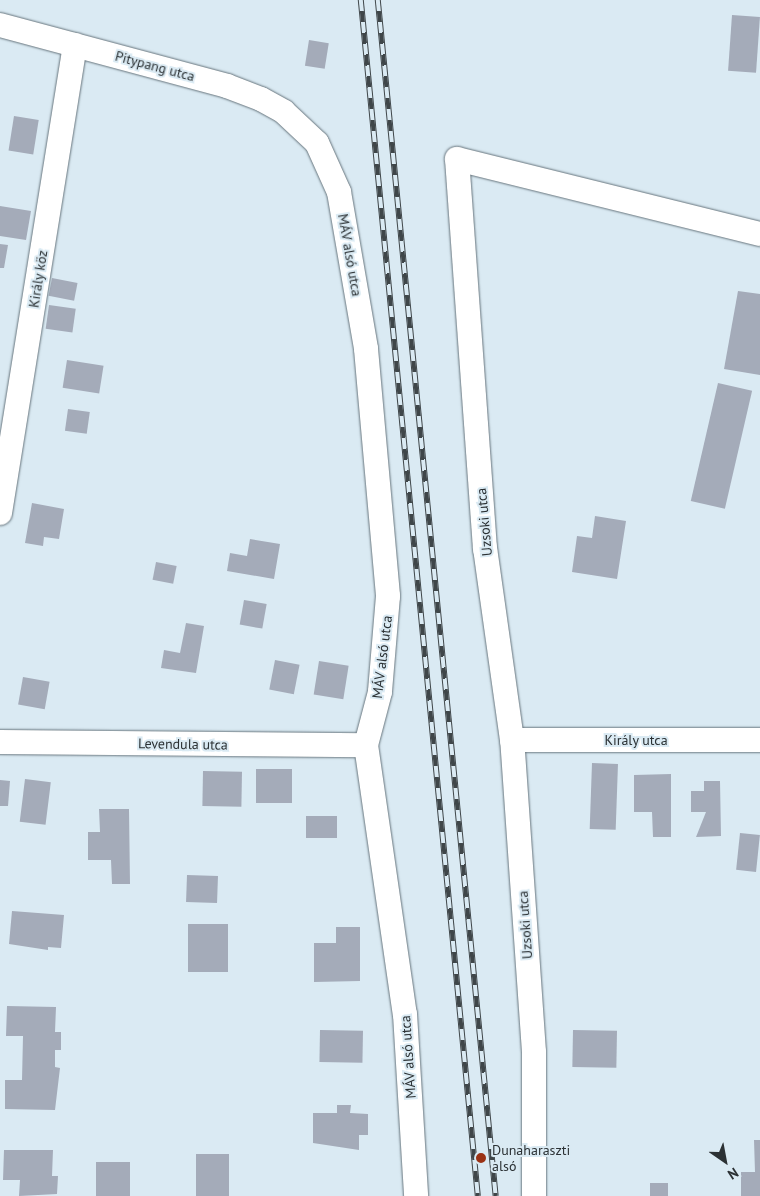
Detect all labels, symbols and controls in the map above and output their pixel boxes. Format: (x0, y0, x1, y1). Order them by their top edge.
street label: Pitypang utca (113, 47, 197, 85)
street label: MÁV alsó utca (334, 212, 366, 298)
street label: Király köz (25, 249, 51, 309)
street label: Uzsoki utca (473, 487, 495, 557)
street label: MÁV alsó utca (369, 614, 395, 700)
street label: Király utca (604, 732, 668, 748)
street label: Levendula utca (138, 735, 228, 753)
street label: Uzsoki utca (514, 890, 536, 960)
street label: MÁV alsó utca (397, 1015, 419, 1099)
north arrow (700, 1136, 750, 1186)
place label: Dunaharaszti alsó (492, 1142, 570, 1174)
marker: Dunaharaszti alsó (474, 1151, 488, 1165)
text: N (724, 1164, 742, 1184)

